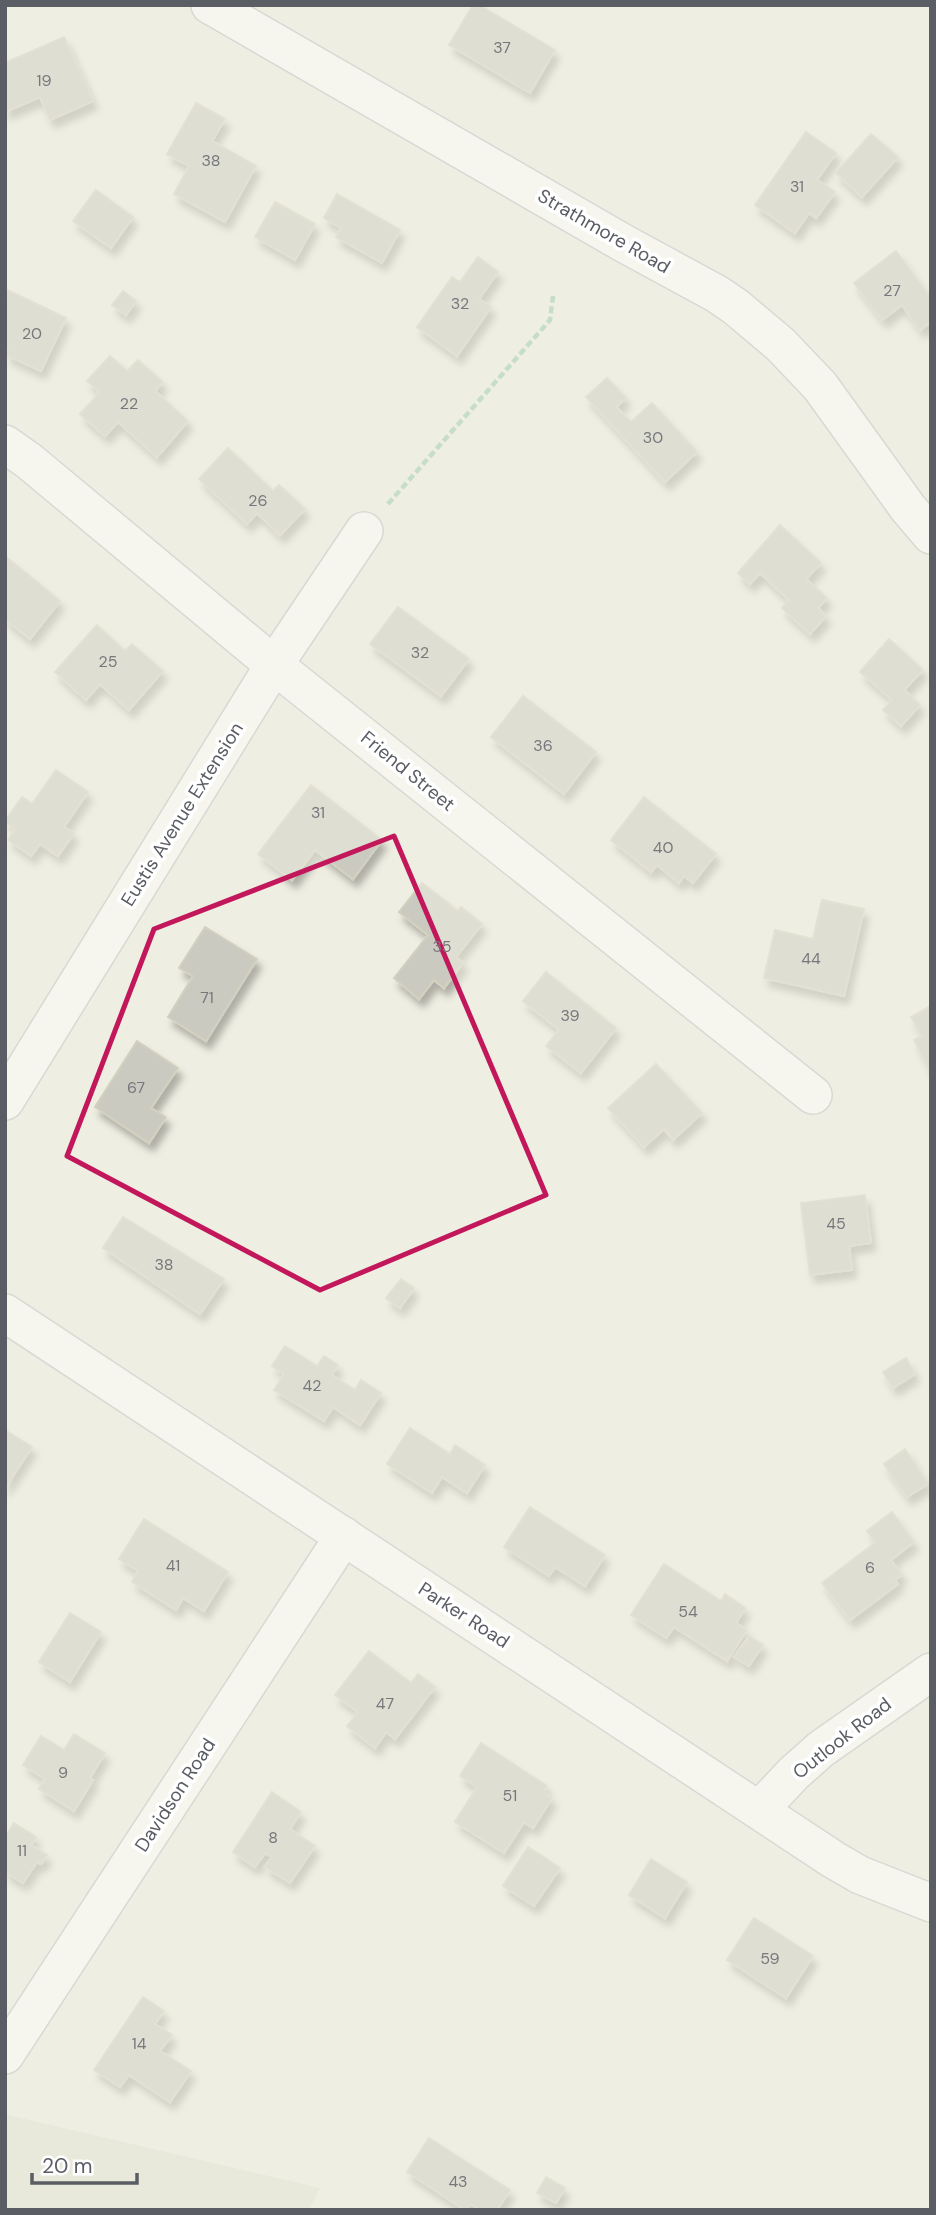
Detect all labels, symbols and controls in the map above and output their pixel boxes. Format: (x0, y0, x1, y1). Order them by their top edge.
house number: 37 (493, 37, 511, 58)
house number: 19 (36, 70, 52, 91)
house number: 38 (201, 150, 221, 171)
house number: 31 (790, 176, 804, 197)
street label: Strathmore Road (533, 183, 675, 279)
house number: 27 (883, 280, 901, 301)
house number: 32 (451, 293, 469, 314)
house number: 20 (22, 323, 42, 344)
house number: 22 (120, 393, 138, 414)
house number: 30 (643, 427, 663, 448)
house number: 26 (248, 490, 268, 511)
house number: 32 (411, 642, 429, 663)
house number: 25 (99, 651, 117, 672)
street label: Eustis Avenue Extension (115, 717, 249, 911)
street label: Friend Street (356, 725, 460, 817)
house number: 36 (533, 735, 553, 756)
house number: 31 (311, 802, 325, 823)
house number: 40 (653, 837, 673, 858)
house number: 35 (432, 936, 452, 957)
house number: 44 (801, 948, 821, 969)
house number: 71 (200, 987, 214, 1008)
house number: 39 (560, 1005, 580, 1026)
house number: 67 (127, 1077, 145, 1098)
house number: 45 (826, 1213, 846, 1234)
house number: 38 (154, 1254, 174, 1275)
house number: 42 (303, 1375, 321, 1396)
house number: 41 (166, 1555, 180, 1576)
house number: 6 (865, 1557, 875, 1578)
street label: Parker Road (414, 1576, 514, 1654)
house number: 54 (678, 1601, 698, 1622)
street label: Outlook Road (788, 1692, 896, 1784)
house number: 47 (376, 1693, 394, 1714)
street label: Davidson Road (129, 1733, 221, 1857)
house number: 9 (58, 1762, 68, 1783)
house number: 51 (503, 1785, 517, 1806)
house number: 8 (268, 1827, 278, 1848)
house number: 11 (17, 1840, 27, 1861)
house number: 59 (760, 1948, 780, 1969)
house number: 14 (132, 2033, 147, 2054)
scale bar (32, 2142, 136, 2186)
text: 20 m (42, 2152, 93, 2180)
house number: 43 (448, 2171, 468, 2192)

